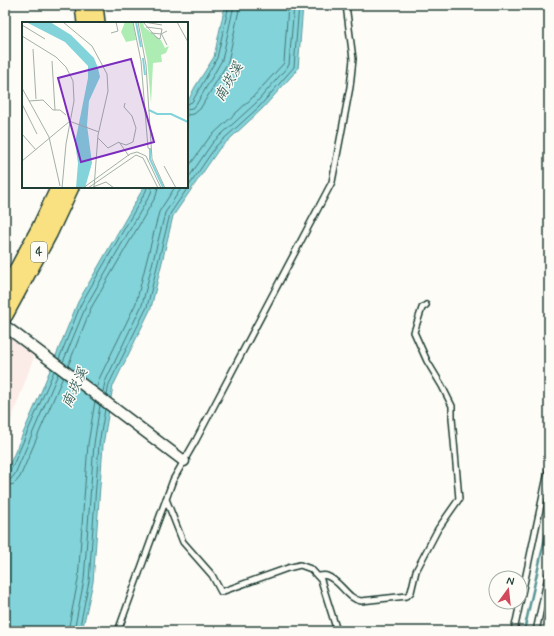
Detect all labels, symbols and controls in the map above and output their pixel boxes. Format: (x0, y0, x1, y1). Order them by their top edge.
inset map (22, 22, 188, 188)
water label: 南崁溪 (211, 58, 248, 105)
road number: 4 (31, 242, 47, 262)
water label: 南崁溪 (58, 364, 92, 411)
north arrow (488, 570, 528, 610)
text: N (505, 574, 516, 589)

